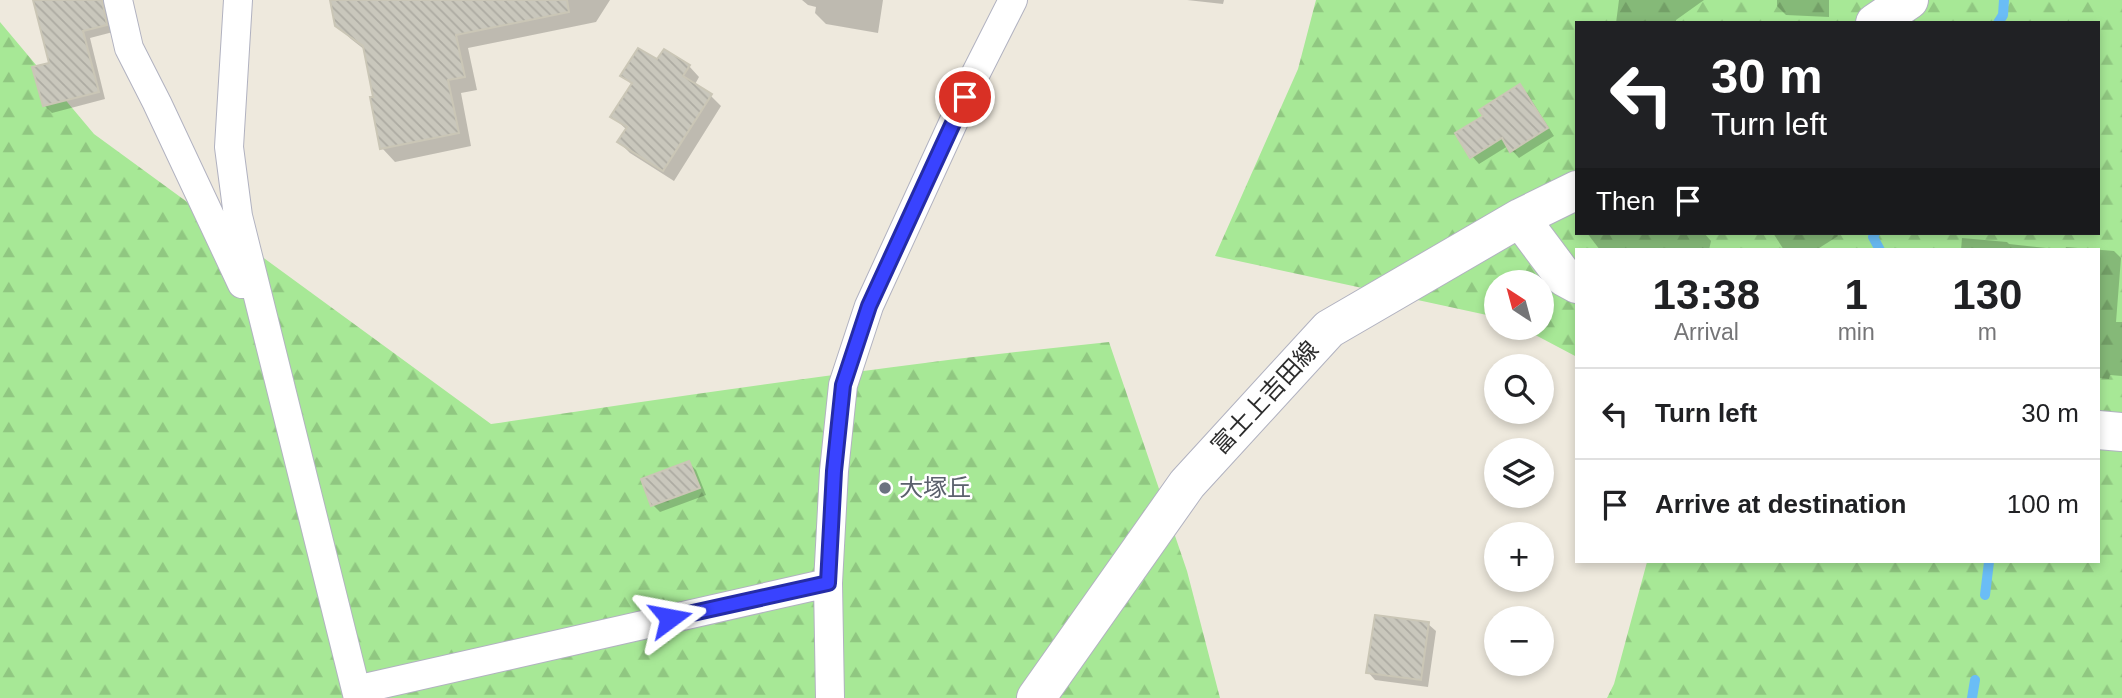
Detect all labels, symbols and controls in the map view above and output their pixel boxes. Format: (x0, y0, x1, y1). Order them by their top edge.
icon: left (1596, 49, 1687, 140)
text: 30 m (1711, 49, 1823, 103)
pin (935, 67, 995, 127)
icon: arrive (946, 78, 984, 116)
text: Turn left (1711, 106, 1827, 142)
icon: arrive (1669, 182, 1707, 220)
text: Then (1596, 186, 1655, 216)
north arrow (1484, 270, 1554, 340)
map controls (1484, 270, 1554, 676)
text: 13:38 (1653, 271, 1760, 318)
text: 1 (1844, 271, 1868, 318)
text: 130 (1952, 271, 2022, 318)
text: Arrival (1674, 319, 1739, 345)
text: min (1838, 319, 1875, 345)
text: m (1978, 319, 1997, 345)
street label: 富士上吉田線 (1206, 336, 1324, 460)
button: search (1484, 354, 1554, 424)
icon: left (1596, 395, 1634, 433)
text: Turn left (1655, 398, 1757, 428)
text: 30 m (2021, 398, 2079, 428)
button: layers (1484, 438, 1554, 508)
place label: 大塚丘 (899, 474, 971, 501)
marker: 大塚丘 (877, 480, 893, 496)
icon: arrive (1596, 486, 1634, 524)
text: Arrive at destination (1655, 489, 1906, 519)
text: 100 m (2007, 489, 2079, 519)
button: + (1484, 522, 1554, 592)
position arrow (633, 581, 707, 655)
button: − (1484, 606, 1554, 676)

